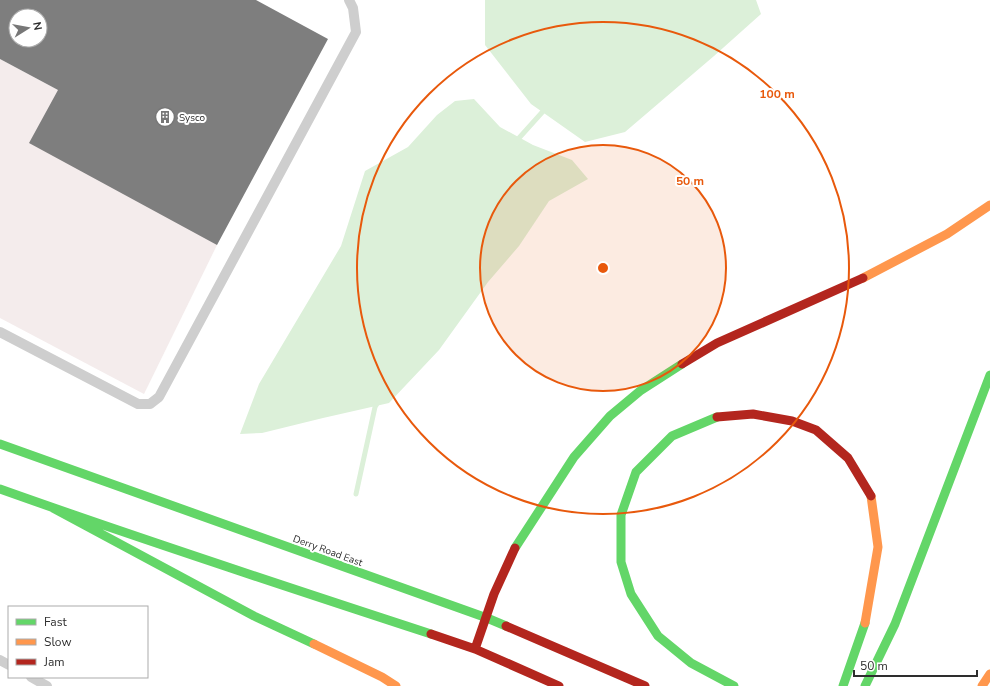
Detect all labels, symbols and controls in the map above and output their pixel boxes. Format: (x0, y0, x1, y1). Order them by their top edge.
north arrow (8, 8, 48, 48)
text: N (29, 21, 45, 32)
text: 100 m (759, 86, 795, 102)
building icon: Sysco (154, 106, 176, 128)
place label: Sysco (179, 111, 205, 125)
text: 50 m (676, 173, 704, 189)
centre of rings (596, 261, 610, 275)
street label: Derry Road East (291, 532, 365, 570)
legend (8, 606, 148, 678)
text: Fast (44, 614, 67, 630)
text: Slow (44, 634, 72, 650)
scale bar (854, 652, 977, 678)
text: Jam (43, 654, 65, 670)
text: 50 m (860, 658, 888, 674)

